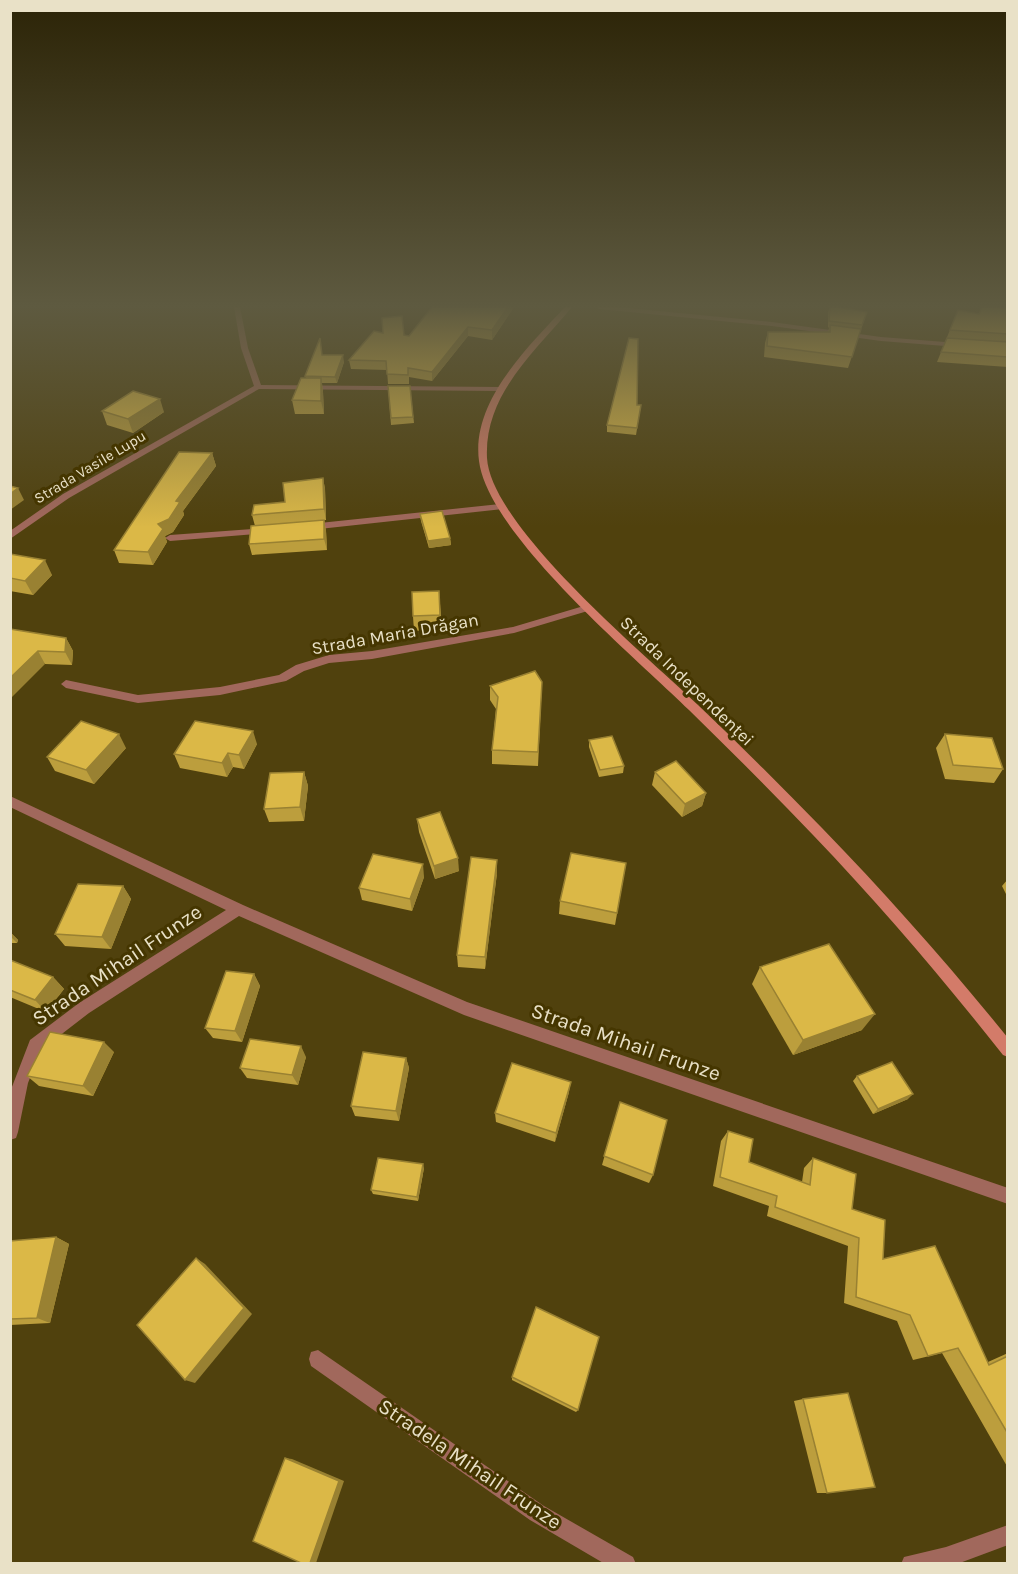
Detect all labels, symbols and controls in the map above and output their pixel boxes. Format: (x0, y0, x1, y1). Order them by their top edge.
street label: Strada Vasile Lupu (31, 427, 149, 507)
street label: Strada Maria Drăgan (310, 608, 480, 660)
street label: Strada Independenței (616, 611, 758, 751)
street label: Strada Mihail Frunze (28, 899, 206, 1031)
street label: Strada Mihail Frunze (528, 998, 724, 1086)
street label: Stradela Mihail Frunze (374, 1394, 566, 1534)

